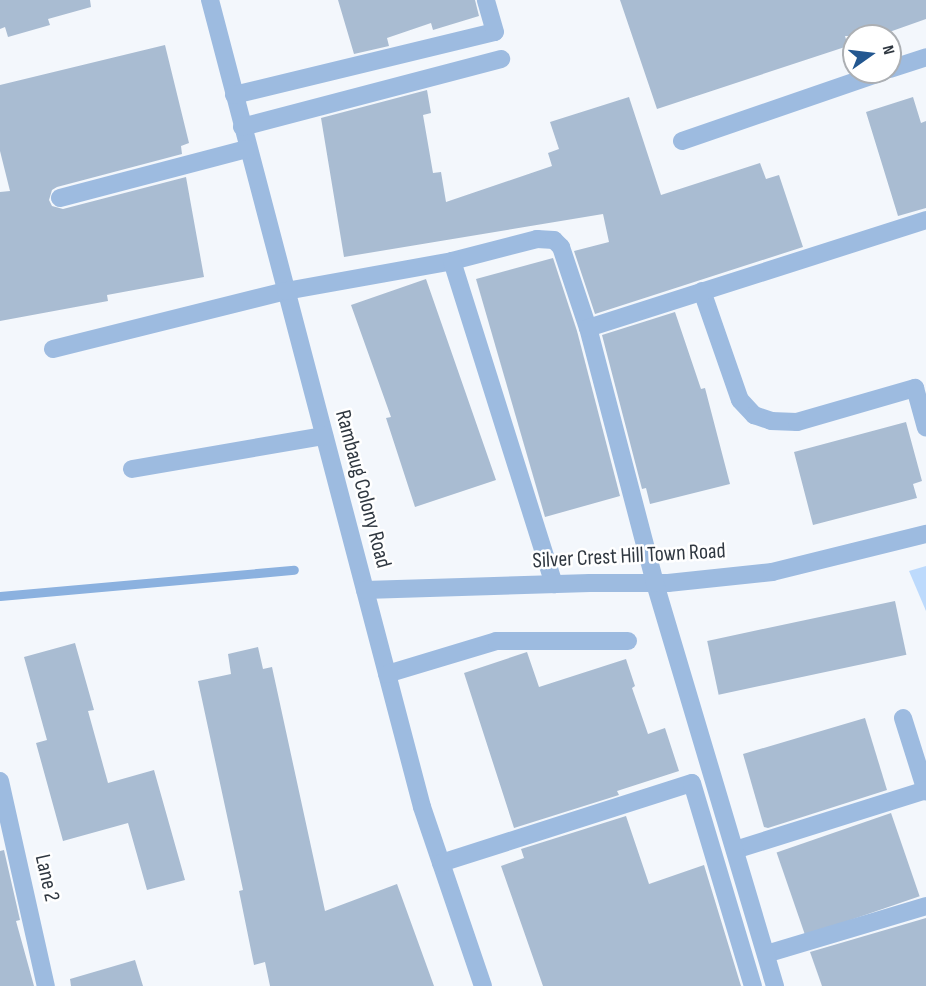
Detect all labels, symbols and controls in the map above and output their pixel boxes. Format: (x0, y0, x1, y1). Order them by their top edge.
north arrow (842, 24, 902, 84)
text: N (878, 44, 898, 56)
street label: Rambaug Colony Road (329, 407, 397, 571)
street label: Silver Crest Hill Town Road (532, 538, 726, 574)
street label: Lane 2 (29, 852, 65, 904)

